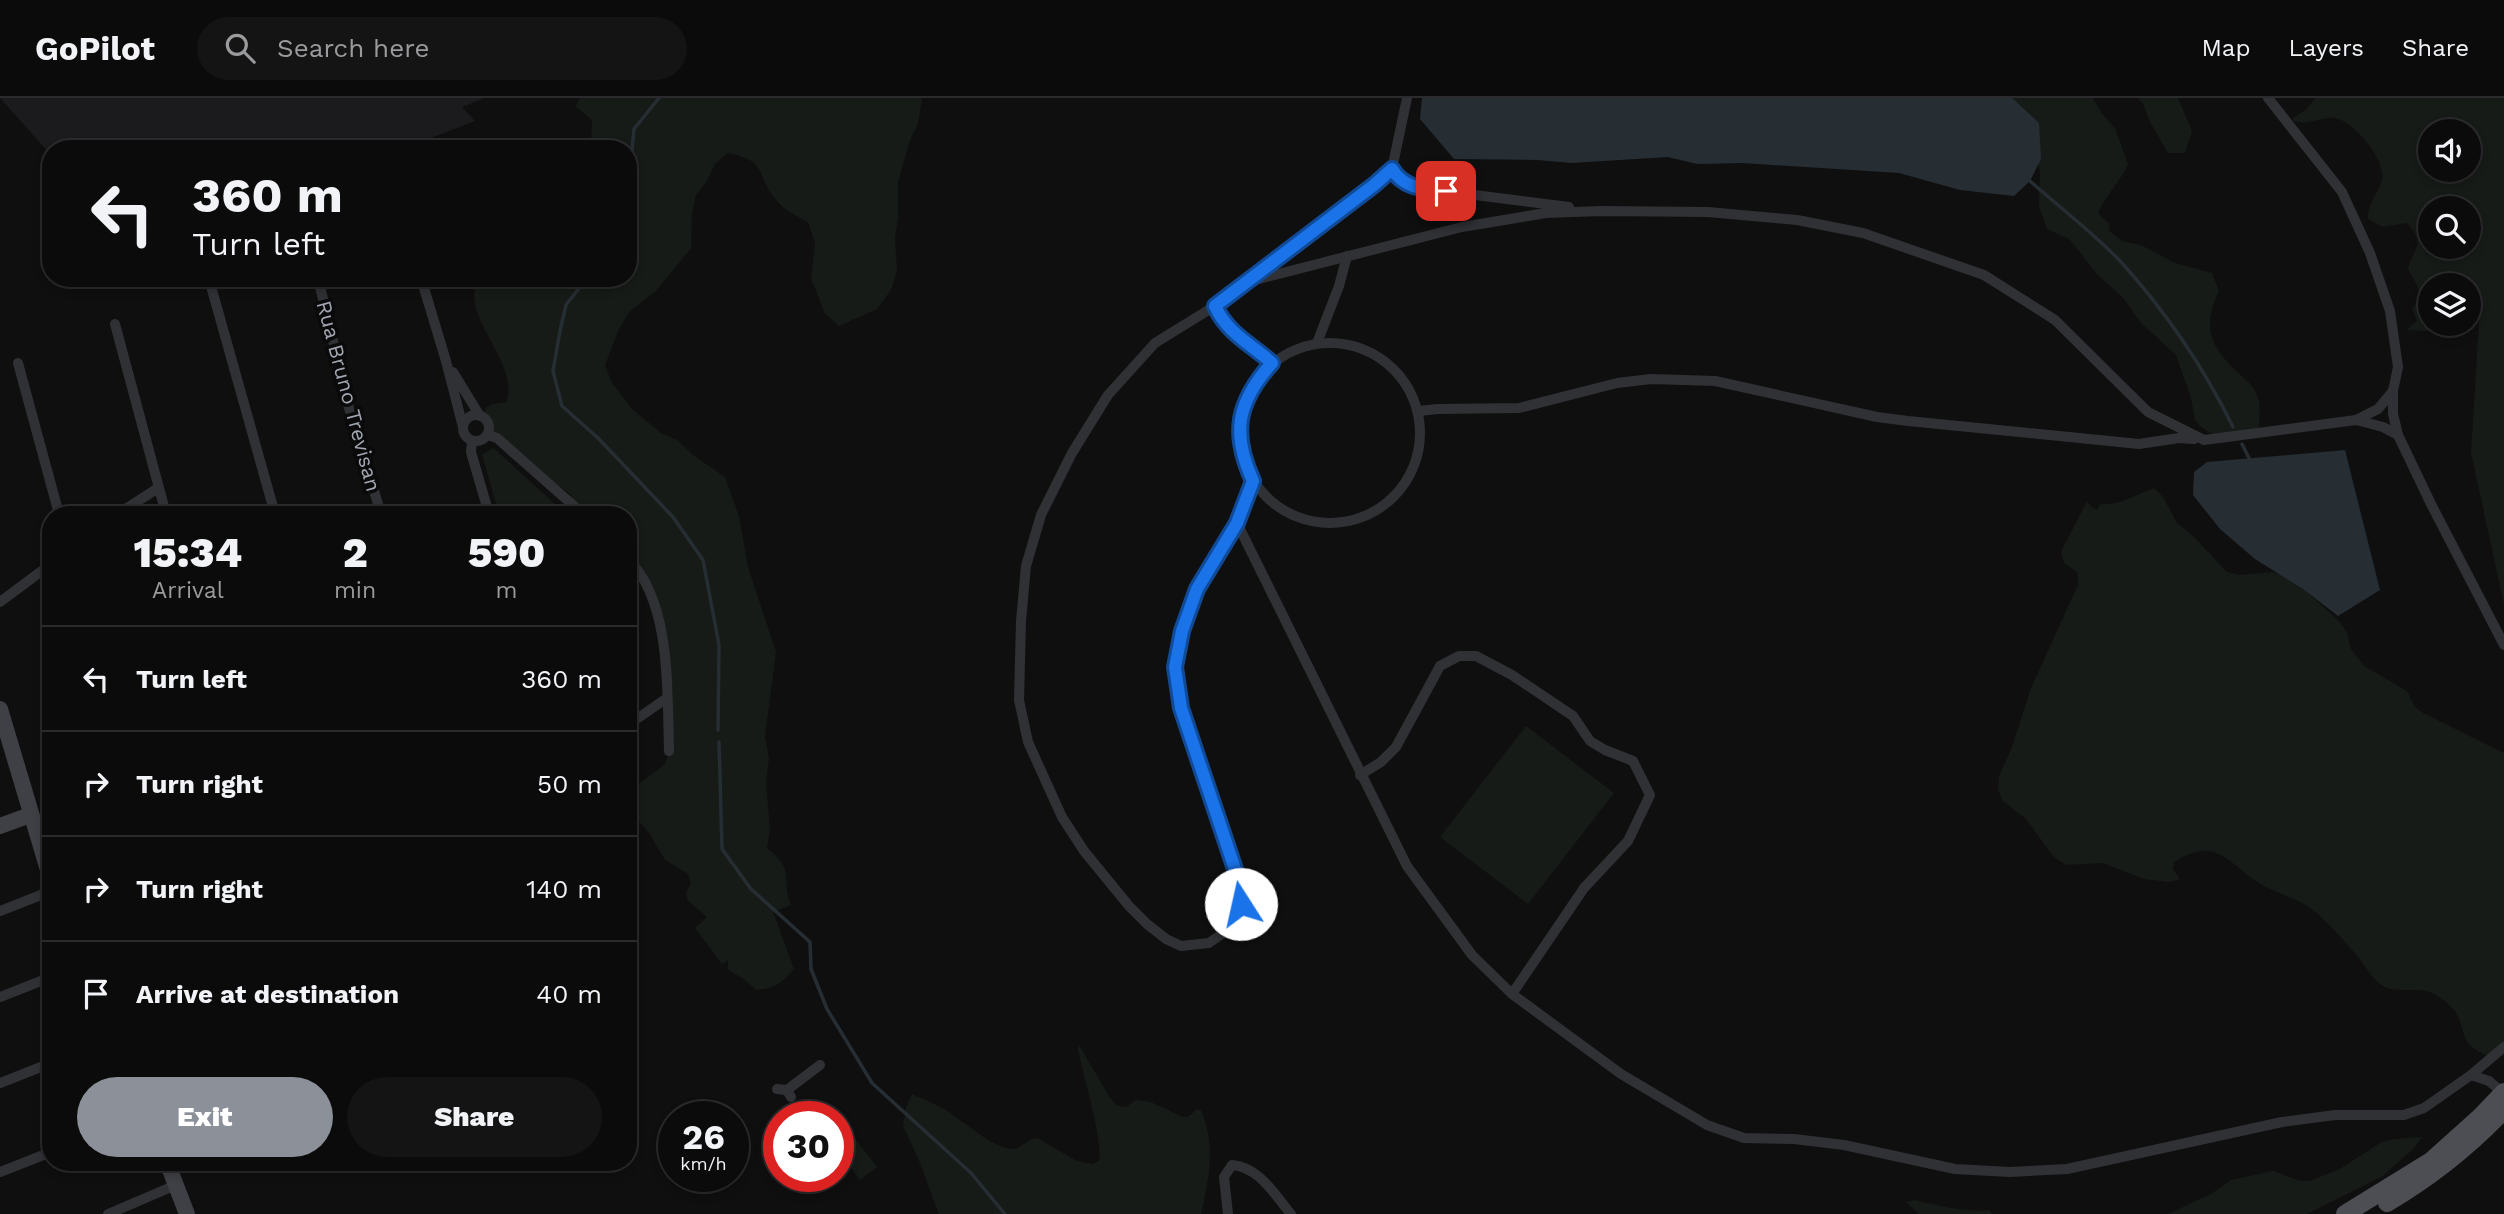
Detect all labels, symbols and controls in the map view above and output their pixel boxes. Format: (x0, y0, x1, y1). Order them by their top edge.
search box (197, 17, 687, 80)
text: GoPilot (35, 29, 155, 68)
icon: search (221, 29, 259, 67)
text: Search here (277, 33, 429, 63)
text: Map (2202, 34, 2250, 62)
text: Layers (2288, 34, 2364, 62)
text: Share (2402, 34, 2469, 62)
map controls (2418, 119, 2481, 336)
button: sound (2418, 119, 2481, 182)
pin (1416, 161, 1476, 221)
text: 360 m (192, 166, 343, 224)
icon: left (77, 168, 168, 259)
icon: arrive (1427, 172, 1465, 210)
button: search (2418, 196, 2481, 259)
text: Turn left (192, 225, 325, 263)
button: layers (2418, 273, 2481, 336)
street label: Rua Bruno Trevisan (312, 298, 386, 494)
text: 15:34 (134, 528, 242, 577)
text: 2 (342, 528, 368, 577)
text: 590 (468, 528, 545, 577)
text: Arrival (152, 577, 224, 604)
text: min (334, 577, 376, 604)
text: m (496, 577, 518, 604)
icon: left (77, 660, 115, 698)
text: Turn left (136, 664, 247, 694)
text: 360 m (521, 664, 602, 694)
icon: right (77, 765, 115, 803)
text: Turn right (136, 769, 263, 799)
text: 50 m (537, 769, 602, 799)
position arrow (1204, 867, 1278, 941)
icon: right (77, 870, 115, 908)
text: Turn right (136, 874, 263, 904)
text: 140 m (526, 874, 602, 904)
icon: arrive (77, 975, 115, 1013)
text: Arrive at destination (136, 979, 399, 1009)
text: 40 m (536, 979, 602, 1009)
button: Exit (77, 1077, 333, 1157)
button: Share (347, 1077, 602, 1157)
speed limit sign: 30 (763, 1101, 854, 1192)
text: 26 (682, 1116, 725, 1158)
text: km/h (680, 1153, 727, 1174)

